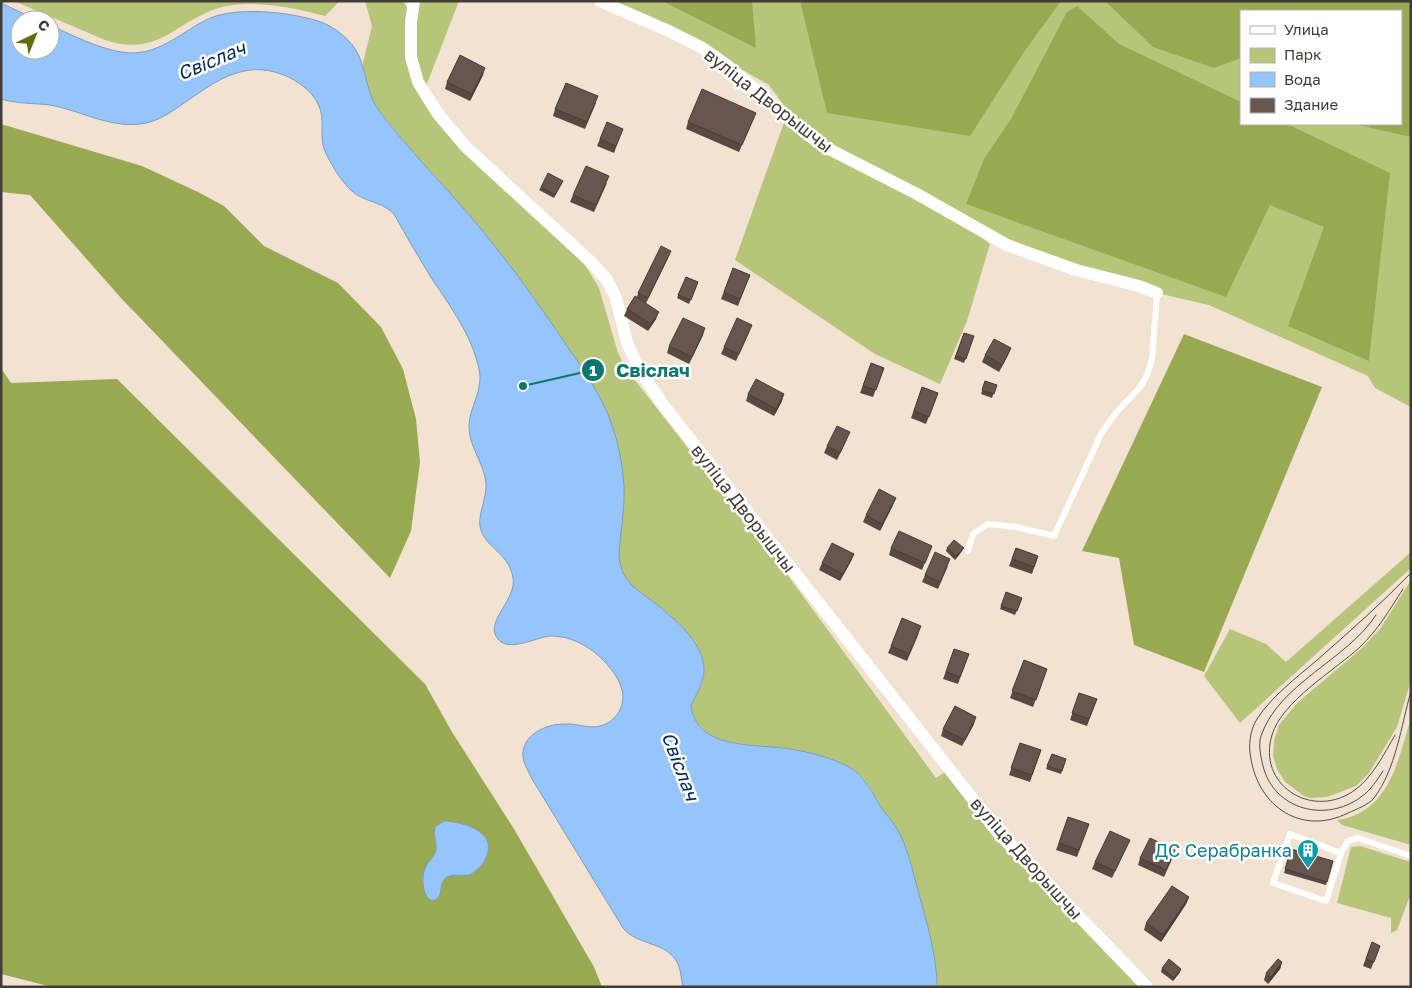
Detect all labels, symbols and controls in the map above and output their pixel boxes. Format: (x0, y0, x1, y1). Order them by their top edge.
north arrow (10, 10, 60, 60)
legend (1240, 10, 1402, 125)
text: С (35, 16, 54, 35)
text: Улица (1284, 20, 1329, 38)
water label: Свіслач (174, 35, 250, 85)
street label: вуліца Дворышчы (700, 43, 838, 157)
text: Парк (1284, 45, 1322, 63)
text: Вода (1284, 70, 1321, 88)
text: Здание (1284, 95, 1338, 113)
callout: Свіслач (581, 353, 700, 387)
text: Свіслач (616, 358, 690, 381)
text: 1 (589, 361, 597, 379)
street label: вуліца Дворышчы (687, 439, 801, 577)
water label: Свіслач (657, 729, 705, 805)
street label: вуліца Дворышчы (966, 792, 1088, 924)
building icon: ДС Серабранка (1296, 838, 1320, 869)
place label: ДС Серабранка (1155, 839, 1292, 861)

